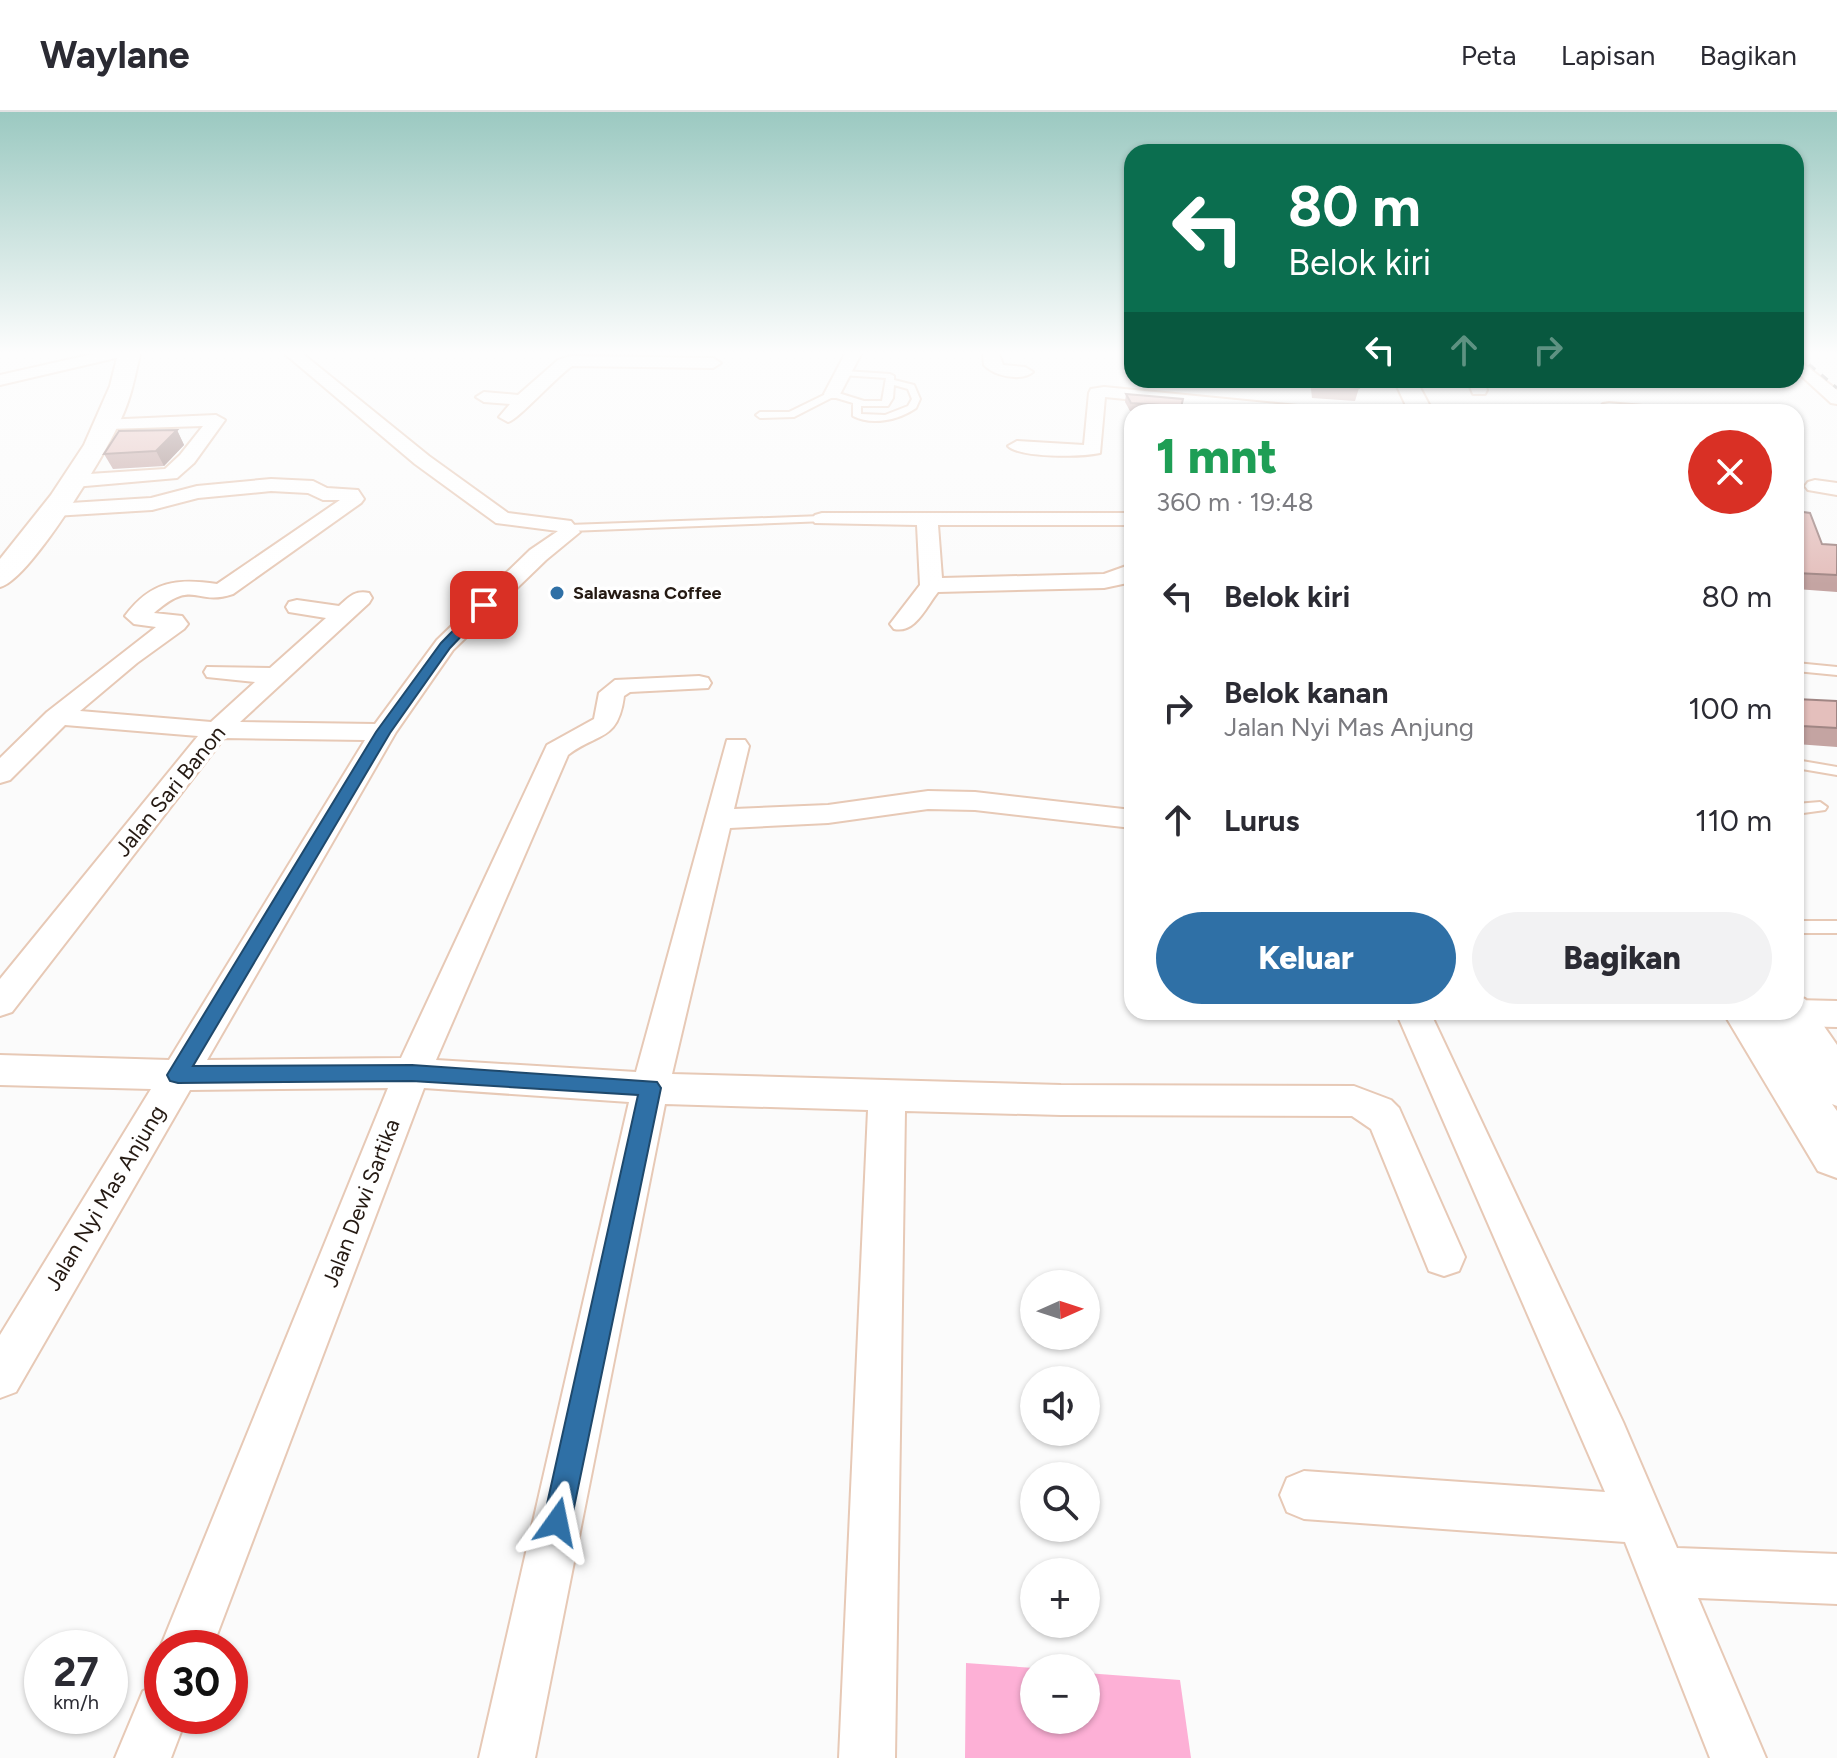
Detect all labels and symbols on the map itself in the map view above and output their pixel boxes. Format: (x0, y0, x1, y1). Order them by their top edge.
pin (450, 571, 518, 639)
place label: Salawasna Coffee (573, 582, 722, 604)
marker: Salawasna Coffee (548, 584, 566, 602)
street label: Jalan Sari Banon (109, 720, 231, 862)
street label: Jalan Nyi Mas Anjung (39, 1100, 171, 1296)
street label: Jalan Dewi Sartika (316, 1115, 406, 1291)
north arrow (1020, 1270, 1100, 1350)
position arrow (515, 1480, 599, 1564)
speed limit sign: 30 (144, 1630, 248, 1734)

